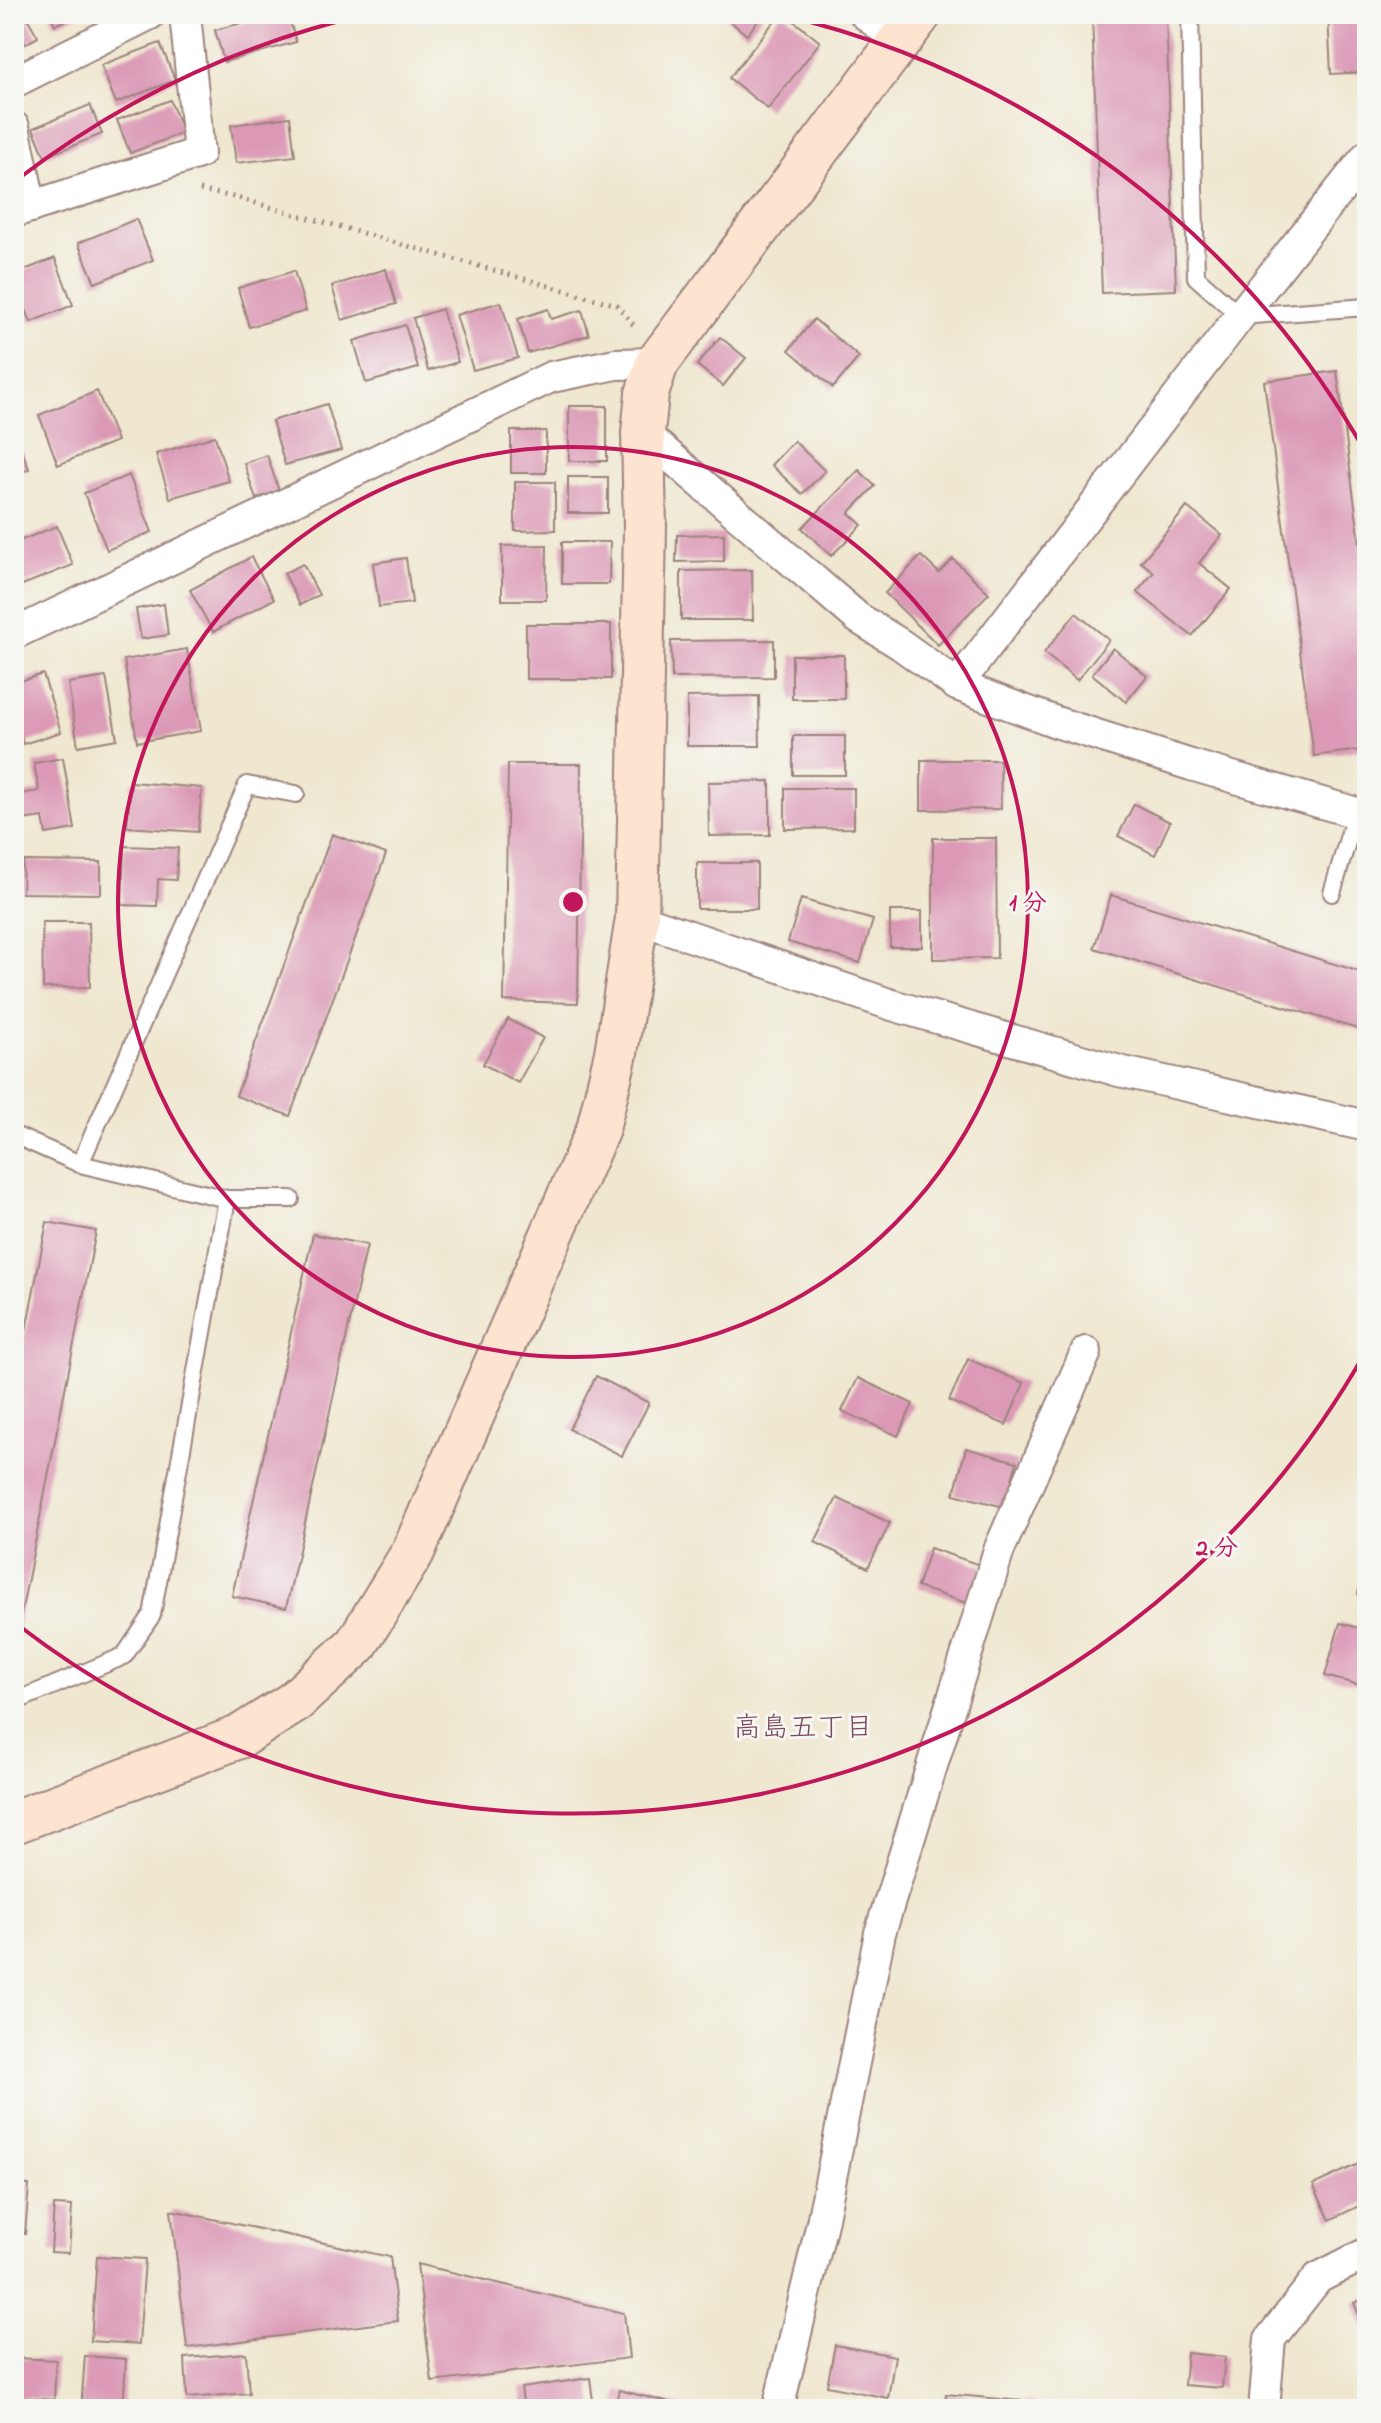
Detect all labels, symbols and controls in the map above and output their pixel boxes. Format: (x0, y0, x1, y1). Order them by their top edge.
text: 1 分 (1009, 887, 1047, 922)
centre of rings (559, 888, 587, 916)
text: 2 分 (1195, 1532, 1238, 1567)
district label: 高島五丁目 (733, 1709, 873, 1750)

